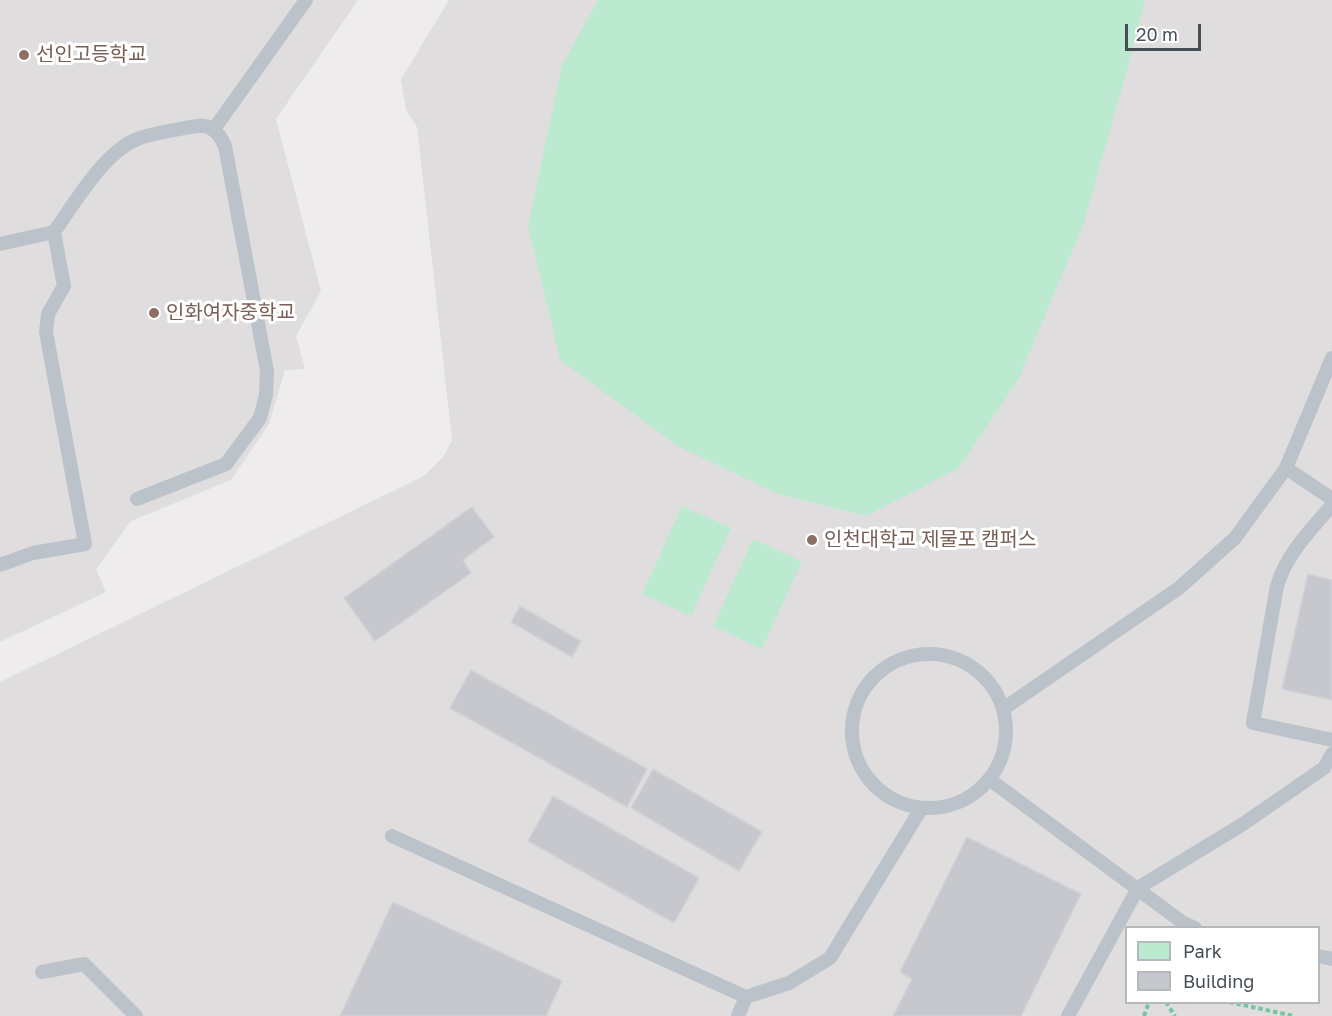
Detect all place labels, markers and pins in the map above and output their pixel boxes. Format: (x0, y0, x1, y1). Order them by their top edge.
place label: 선인고등학교 (36, 43, 146, 67)
marker: 선인고등학교 (17, 48, 31, 62)
place label: 인화여자중학교 (166, 301, 295, 325)
marker: 인화여자중학교 (147, 306, 161, 320)
place label: 인천대학교 제물포 캠퍼스 (824, 528, 1036, 552)
marker: 인천대학교 제물포 캠퍼스 (805, 533, 819, 547)

